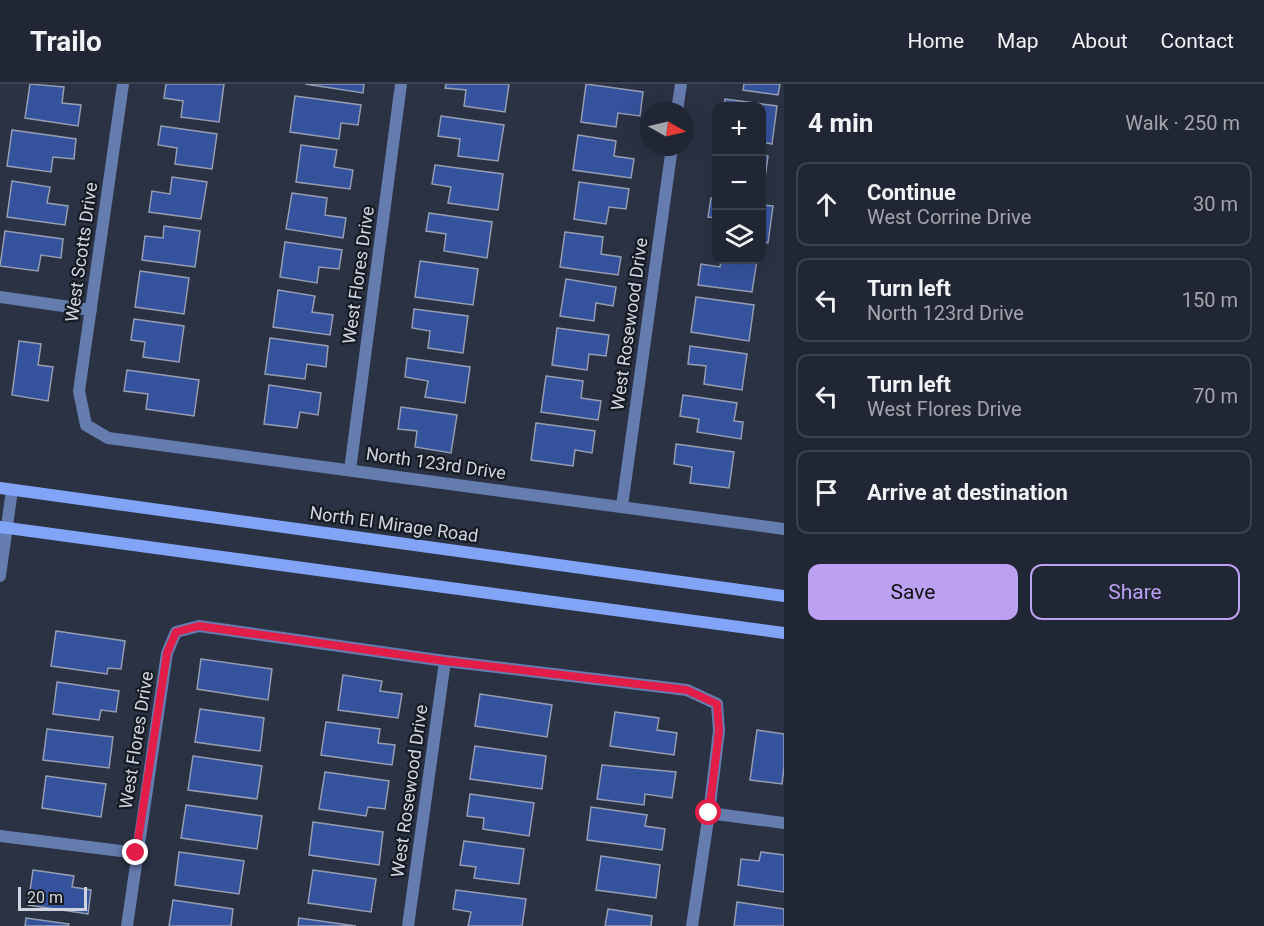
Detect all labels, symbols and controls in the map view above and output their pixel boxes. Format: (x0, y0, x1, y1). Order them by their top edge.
text: Trailo (30, 25, 102, 58)
text: Home (908, 29, 964, 53)
text: Map (997, 29, 1039, 53)
text: About (1072, 29, 1128, 53)
text: Contact (1161, 29, 1234, 53)
north arrow (640, 102, 694, 156)
map controls (712, 102, 766, 264)
button: + (712, 102, 766, 156)
text: 4 min (808, 108, 873, 138)
text: Walk · 250 m (1125, 111, 1240, 135)
button: − (712, 156, 766, 210)
text: Continue (867, 180, 956, 205)
street label: West Scotts Drive (61, 181, 101, 323)
icon: ahead (810, 188, 843, 221)
text: 30 m (1193, 192, 1238, 216)
street label: West Flores Drive (338, 205, 378, 345)
text: West Corrine Drive (867, 205, 1031, 229)
button: layers (712, 210, 766, 264)
street label: West Rosewood Drive (606, 236, 652, 412)
text: Turn left (867, 276, 951, 301)
icon: left (810, 284, 843, 317)
text: 150 m (1182, 288, 1238, 312)
text: North 123rd Drive (867, 301, 1024, 325)
text: Turn left (867, 372, 951, 397)
icon: left (810, 380, 843, 413)
text: 70 m (1193, 384, 1238, 408)
text: West Flores Drive (867, 397, 1022, 421)
street label: North 123rd Drive (365, 443, 507, 483)
icon: arrive (810, 476, 843, 509)
text: Arrive at destination (867, 480, 1068, 505)
street label: North El Mirage Road (308, 502, 480, 546)
button: Save (808, 564, 1018, 620)
button: Share (1030, 564, 1240, 620)
street label: West Flores Drive (115, 670, 157, 810)
street label: West Rosewood Drive (386, 703, 432, 879)
route start (695, 799, 721, 825)
route end (122, 839, 148, 865)
scale bar (18, 884, 87, 912)
text: 20 m (27, 888, 63, 907)

